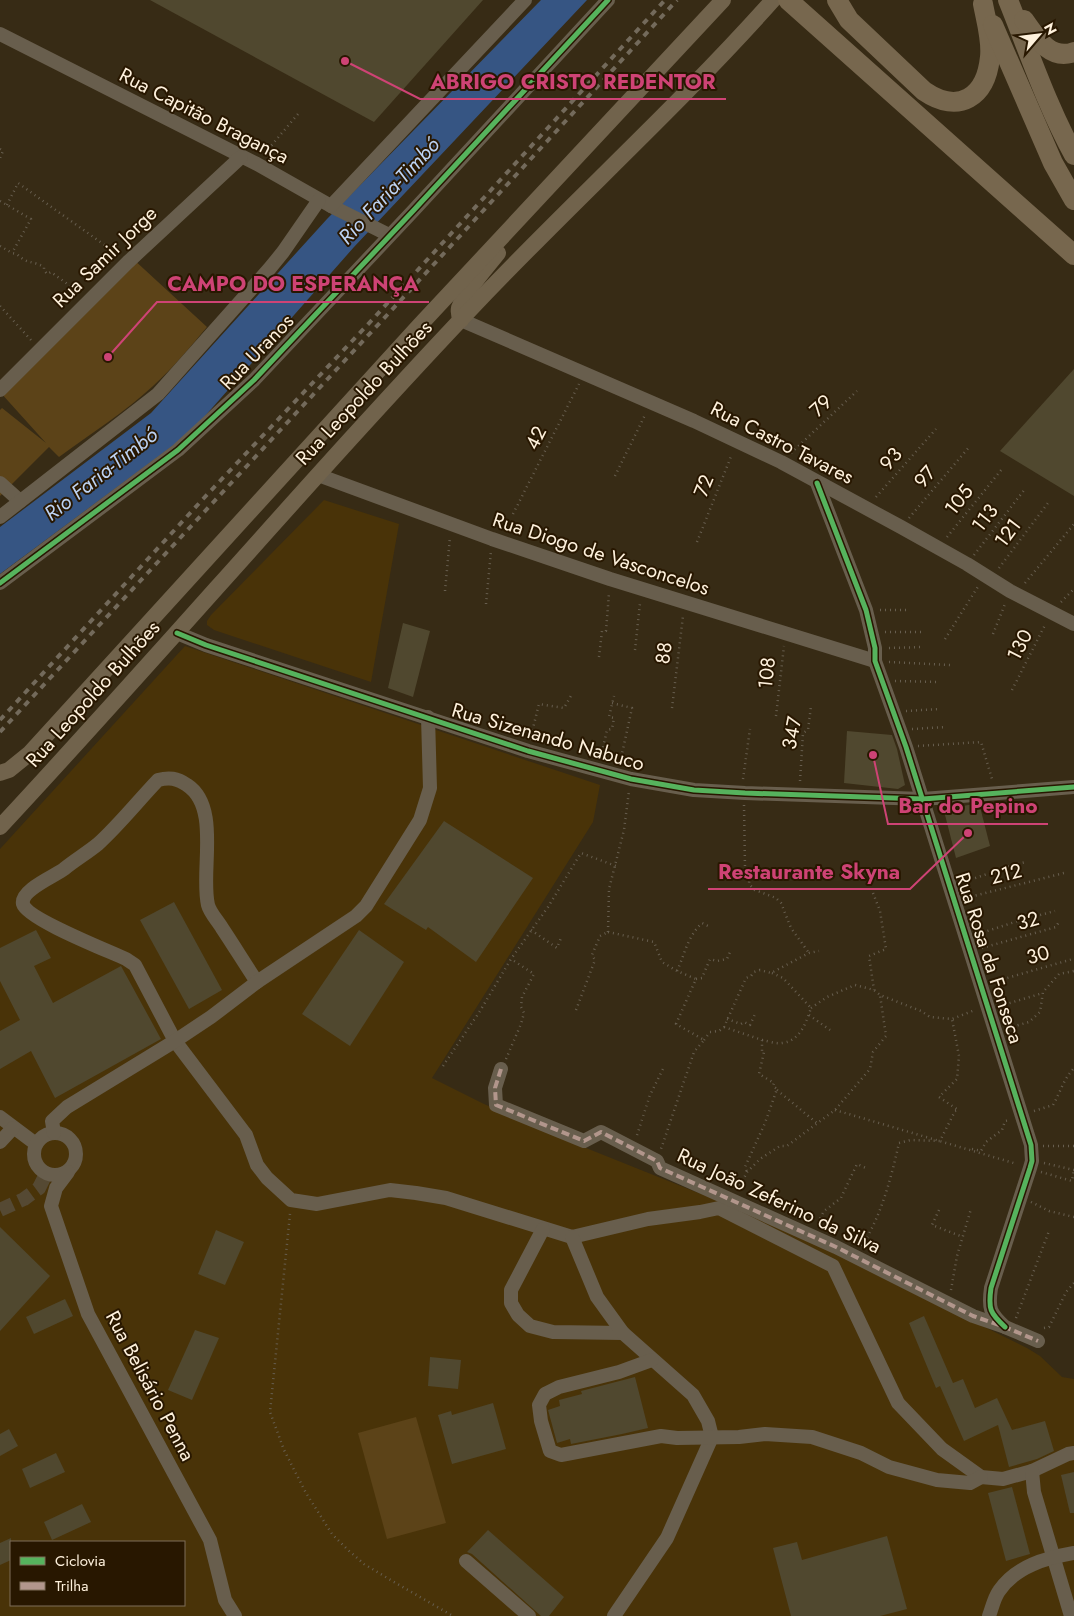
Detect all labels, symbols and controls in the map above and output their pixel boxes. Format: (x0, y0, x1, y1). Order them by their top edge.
north arrow (1014, 10, 1064, 60)
text: N (1039, 19, 1062, 39)
street label: Rua Capitão Bragança (114, 61, 294, 171)
callout: ABRIGO CRISTO REDENTOR (420, 63, 726, 99)
text: ABRIGO CRISTO REDENTOR (429, 67, 716, 97)
water label: Rio Faria-Timbó (331, 131, 447, 251)
street label: Rua Samir Jorge (46, 199, 164, 315)
callout: CAMPO DO ESPERANÇA (157, 266, 429, 302)
text: CAMPO DO ESPERANÇA (167, 269, 419, 299)
street label: Rua Uranos (213, 307, 301, 397)
street label: Rua Leopoldo Bulhões (289, 314, 439, 472)
street label: 79 (803, 388, 839, 424)
street label: Rua Castro Tavares (705, 394, 859, 492)
water label: Rio Faria-Timbó (38, 420, 164, 528)
street label: 42 (518, 421, 554, 455)
street label: 93 (873, 441, 909, 477)
street label: 97 (907, 459, 943, 495)
street label: 72 (686, 470, 722, 502)
street label: 105 (938, 478, 980, 522)
street label: 113 (965, 498, 1005, 538)
street label: Rua Diogo de Vasconcelos (489, 505, 713, 603)
street label: 121 (988, 513, 1028, 553)
street label: Rua Leopoldo Bulhões (19, 614, 167, 774)
street label: 130 (1000, 624, 1040, 666)
street label: 88 (648, 640, 680, 666)
street label: 108 (751, 656, 783, 690)
street label: Rua Sizenando Nabuco (448, 696, 648, 778)
street label: 347 (775, 714, 809, 752)
callout: Bar do Pepino (888, 788, 1048, 824)
text: Bar do Pepino (898, 791, 1038, 821)
callout: Restaurante Skyna (708, 853, 910, 889)
street label: 212 (987, 856, 1025, 892)
text: Restaurante Skyna (718, 857, 900, 887)
street label: Rua Rosa da Fonseca (948, 869, 1030, 1047)
street label: 32 (1013, 904, 1043, 938)
street label: 30 (1023, 938, 1053, 972)
street label: Rua João Zeferino da Silva (672, 1141, 886, 1261)
street label: Rua Belisário Penna (98, 1306, 202, 1466)
legend (10, 1541, 185, 1606)
text: Ciclovia (55, 1550, 105, 1572)
text: Trilha (55, 1575, 88, 1597)

